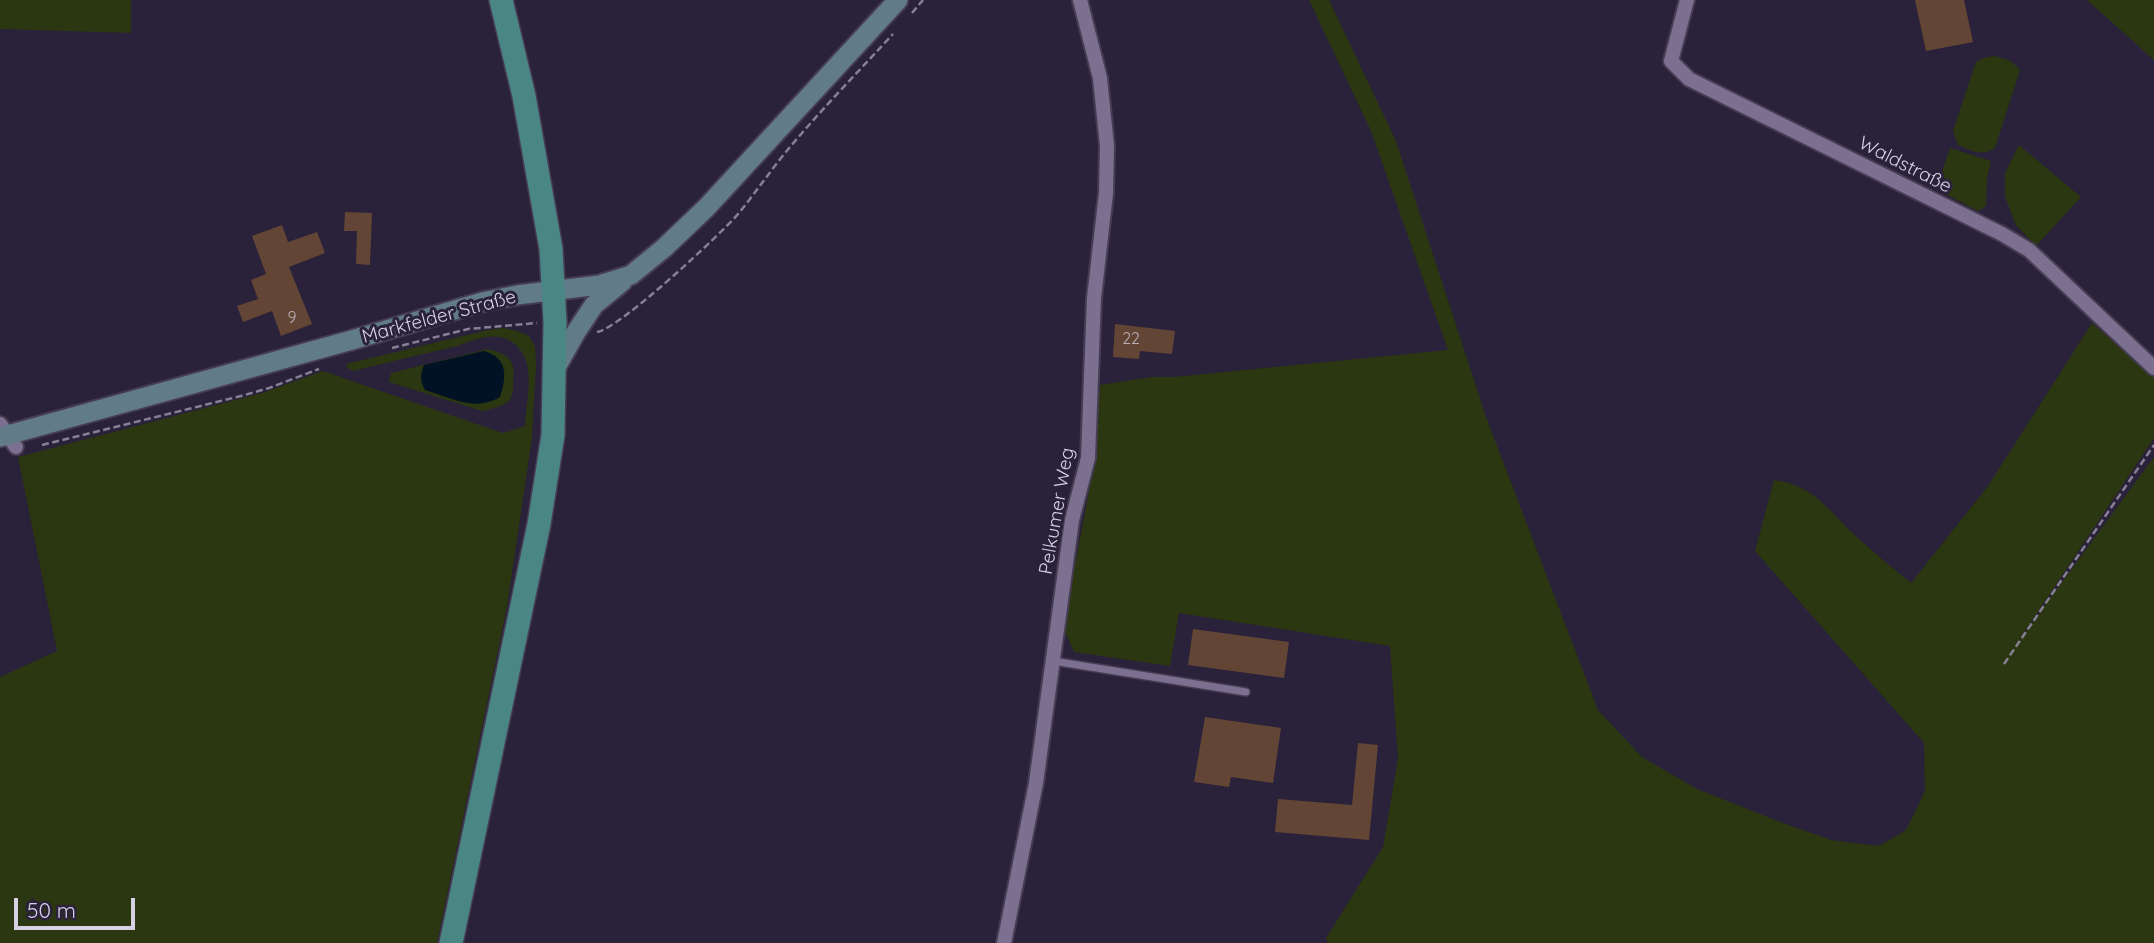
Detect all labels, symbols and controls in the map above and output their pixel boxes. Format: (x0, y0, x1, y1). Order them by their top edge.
street label: Waldstraße (1855, 132, 1955, 198)
street label: Markfelder Straße (360, 285, 518, 349)
house number: 9 (288, 308, 296, 328)
house number: 22 (1122, 329, 1140, 349)
street label: Pelkumer Weg (1035, 446, 1079, 576)
scale bar (18, 884, 138, 928)
text: 50 m (27, 897, 76, 923)

